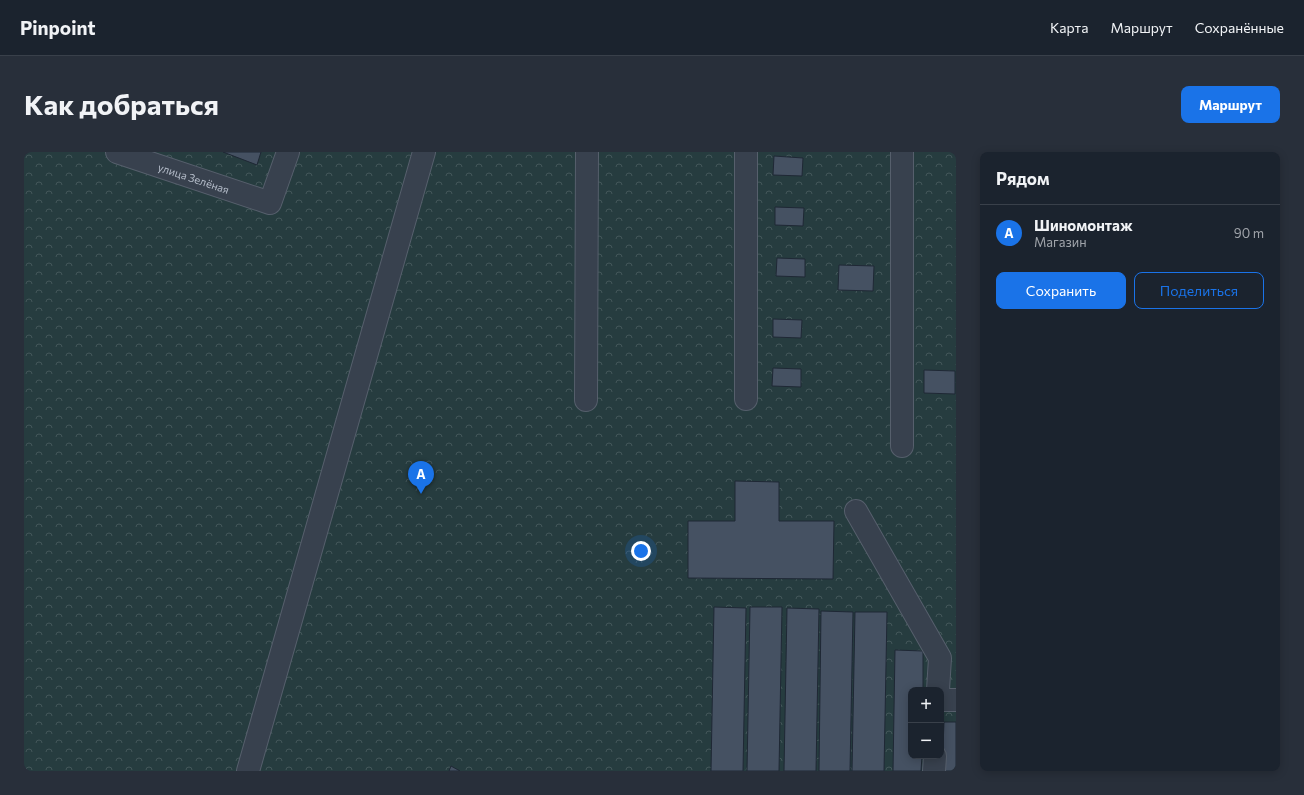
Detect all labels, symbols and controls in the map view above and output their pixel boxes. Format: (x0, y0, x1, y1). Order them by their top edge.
text: Pinpoint (20, 16, 96, 39)
text: Карта (1050, 19, 1088, 36)
text: Маршрут (1110, 19, 1173, 36)
text: Сохранённые (1195, 19, 1284, 36)
button: Маршрут (1181, 86, 1280, 123)
text: Как добраться (24, 87, 219, 121)
street label: улица Зелёная (157, 160, 231, 196)
text: Рядом (996, 168, 1050, 189)
text: Шиномонтаж (1034, 216, 1133, 234)
text: A (1004, 225, 1014, 241)
text: 90 m (1234, 225, 1264, 241)
text: Магазин (1034, 234, 1087, 250)
button: Сохранить (996, 272, 1126, 309)
button: Поделиться (1134, 272, 1264, 309)
pin: A (408, 461, 434, 494)
your location (631, 541, 651, 561)
map controls (908, 687, 944, 759)
button: + (908, 687, 944, 723)
button: − (908, 723, 944, 759)

